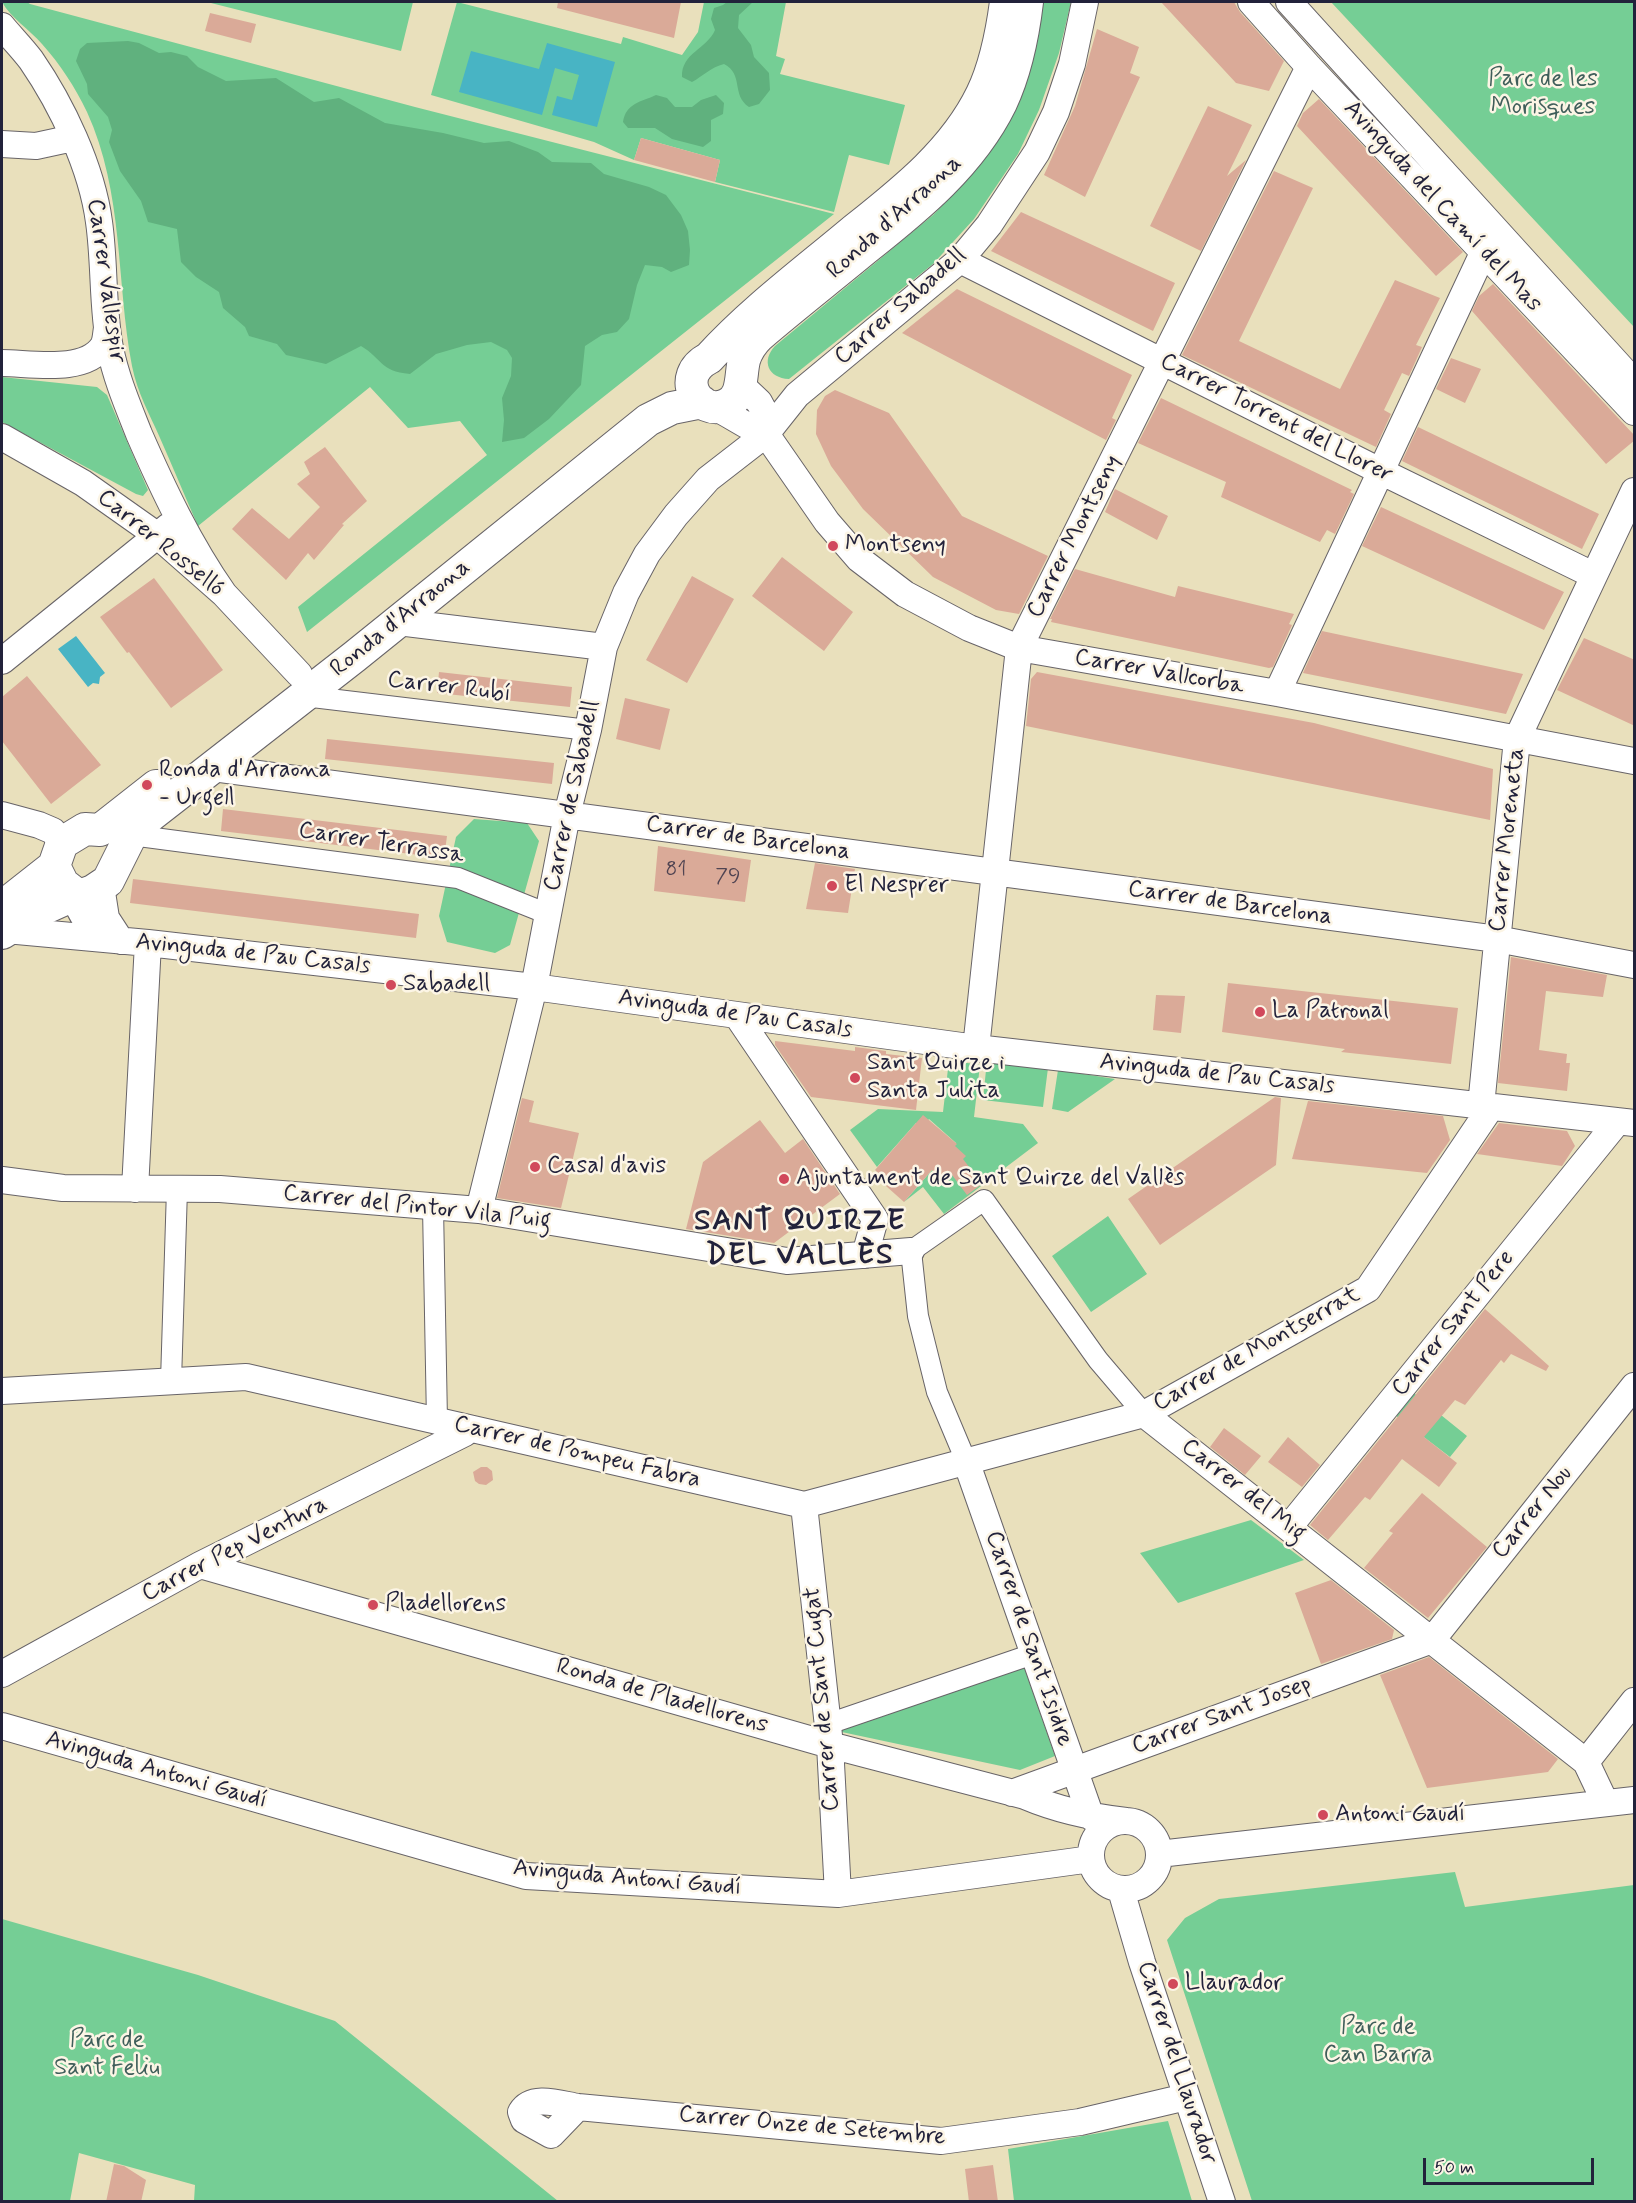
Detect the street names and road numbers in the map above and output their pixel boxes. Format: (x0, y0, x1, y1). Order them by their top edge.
street label: Avinguda del Camí del Mas (1336, 95, 1548, 319)
street label: Ronda d'Arraona (821, 150, 969, 286)
street label: Carrer Vallespir (79, 197, 131, 365)
street label: Carrer Sabadell (829, 242, 973, 372)
street label: Carrer Torrent del Llorer (1155, 348, 1397, 490)
street label: Carrer Montseny (1022, 451, 1128, 623)
street label: Carrer Rosselló (91, 484, 229, 604)
street label: Ronda d'Arraona (325, 554, 477, 684)
street label: Carrer Vallcorba (1072, 644, 1246, 702)
street label: Carrer Rubí (386, 666, 512, 710)
street label: Carrer de Sabadell (539, 698, 607, 894)
street label: Carrer Moreneta (1484, 746, 1532, 934)
street label: Carrer de Barcelona (644, 810, 852, 868)
street label: Carrer Terrassa (296, 817, 466, 871)
street label: Carrer de Barcelona (1126, 875, 1334, 933)
street label: Avinguda de Pau Casals (134, 928, 372, 982)
street label: Avinguda de Pau Casals (616, 984, 854, 1046)
street label: Avinguda de Pau Casals (1098, 1048, 1336, 1102)
street label: Carrer del Pintor Vila Puig (281, 1180, 553, 1236)
street label: Carrer Sant Pere (1386, 1245, 1522, 1403)
street label: Carrer de Montserrat (1149, 1281, 1365, 1419)
street label: Carrer de Pompeu Fabra (451, 1411, 703, 1495)
street label: Carrer del Mig (1175, 1433, 1311, 1549)
street label: Carrer Nou (1487, 1460, 1579, 1566)
street label: Carrer Pep Ventura (137, 1491, 333, 1609)
street label: Carrer de Sant Isidre (978, 1527, 1078, 1751)
street label: Carrer de Sant Cugat (799, 1586, 847, 1812)
street label: Ronda de Pladellorens (553, 1653, 771, 1741)
street label: Carrer Sant Josep (1128, 1670, 1316, 1762)
street label: Avinguda Antoni Gaudí (42, 1726, 270, 1816)
street label: Avinguda Antoni Gaudí (512, 1855, 742, 1903)
street label: Carrer del Llaurador (1130, 1958, 1222, 2168)
street label: Carrer Onze de Setembre (677, 2101, 947, 2153)

